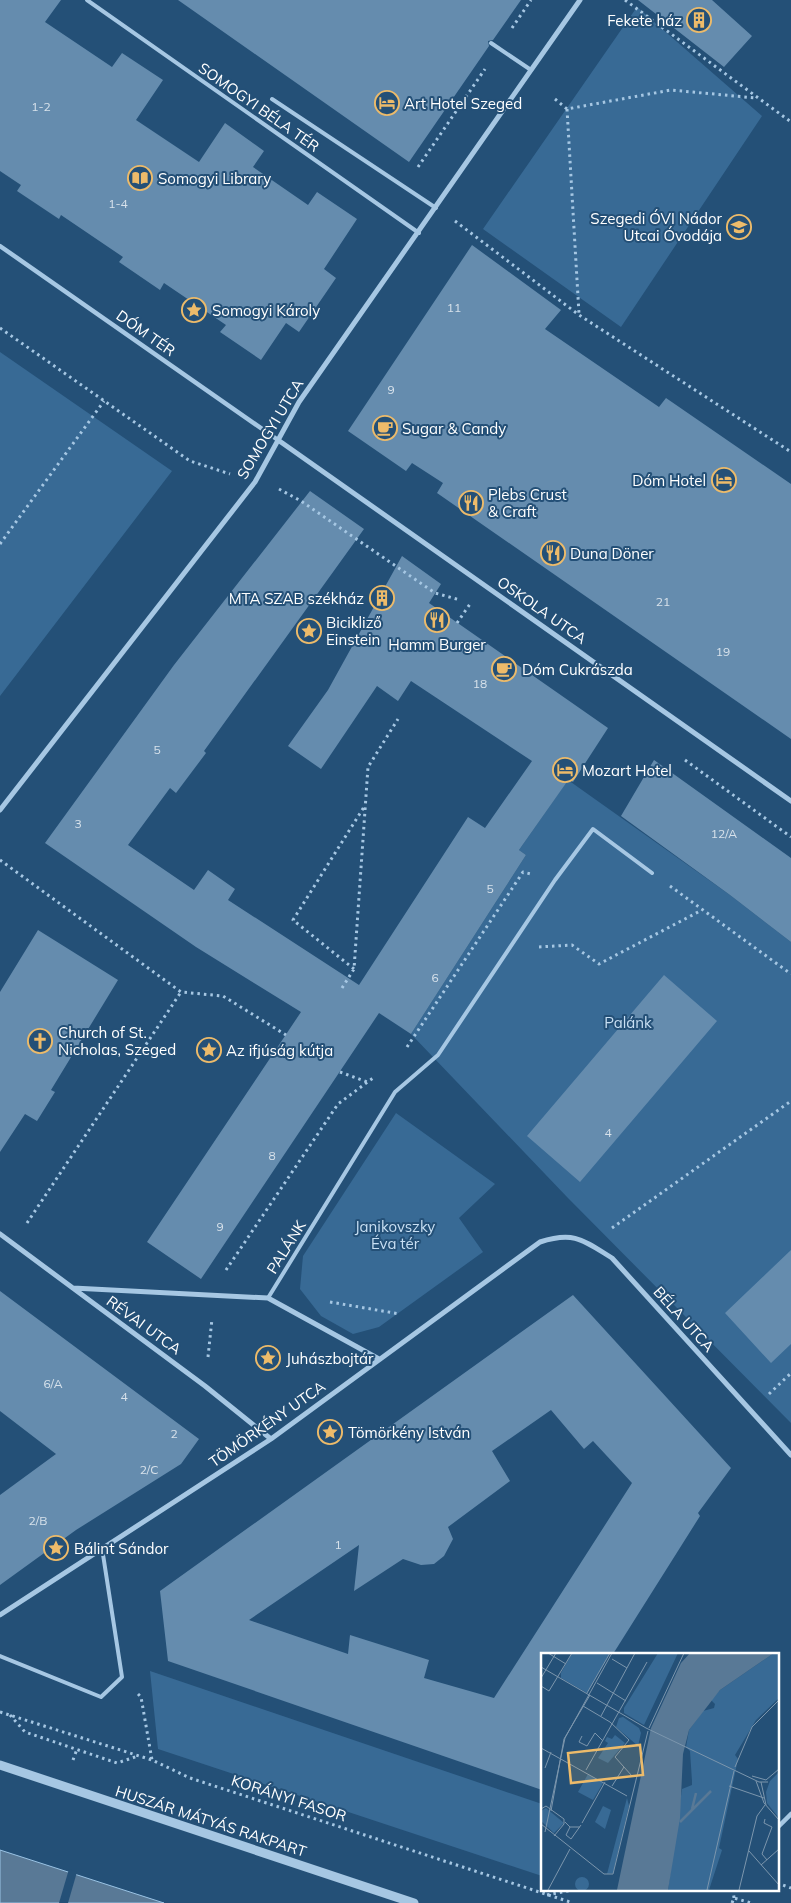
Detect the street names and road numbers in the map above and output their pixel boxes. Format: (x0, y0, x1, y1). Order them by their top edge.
street label: SOMOGYI BÉLA TÉR (195, 58, 323, 156)
street label: DÓM TÉR (113, 306, 179, 360)
street label: SOMOGYI UTCA (233, 375, 307, 483)
street label: OSKOLA UTCA (494, 572, 590, 648)
street label: PALÁNK (262, 1216, 310, 1277)
street label: BÉLA UTCA (649, 1282, 719, 1356)
street label: RÉVAI UTCA (103, 1291, 185, 1359)
street label: TÖMÖRKÉNY UTCA (205, 1377, 329, 1471)
street label: KORÁNYI FASOR (229, 1770, 349, 1826)
street label: HUSZÁR MÁTYÁS RAKPART (113, 1781, 309, 1861)

